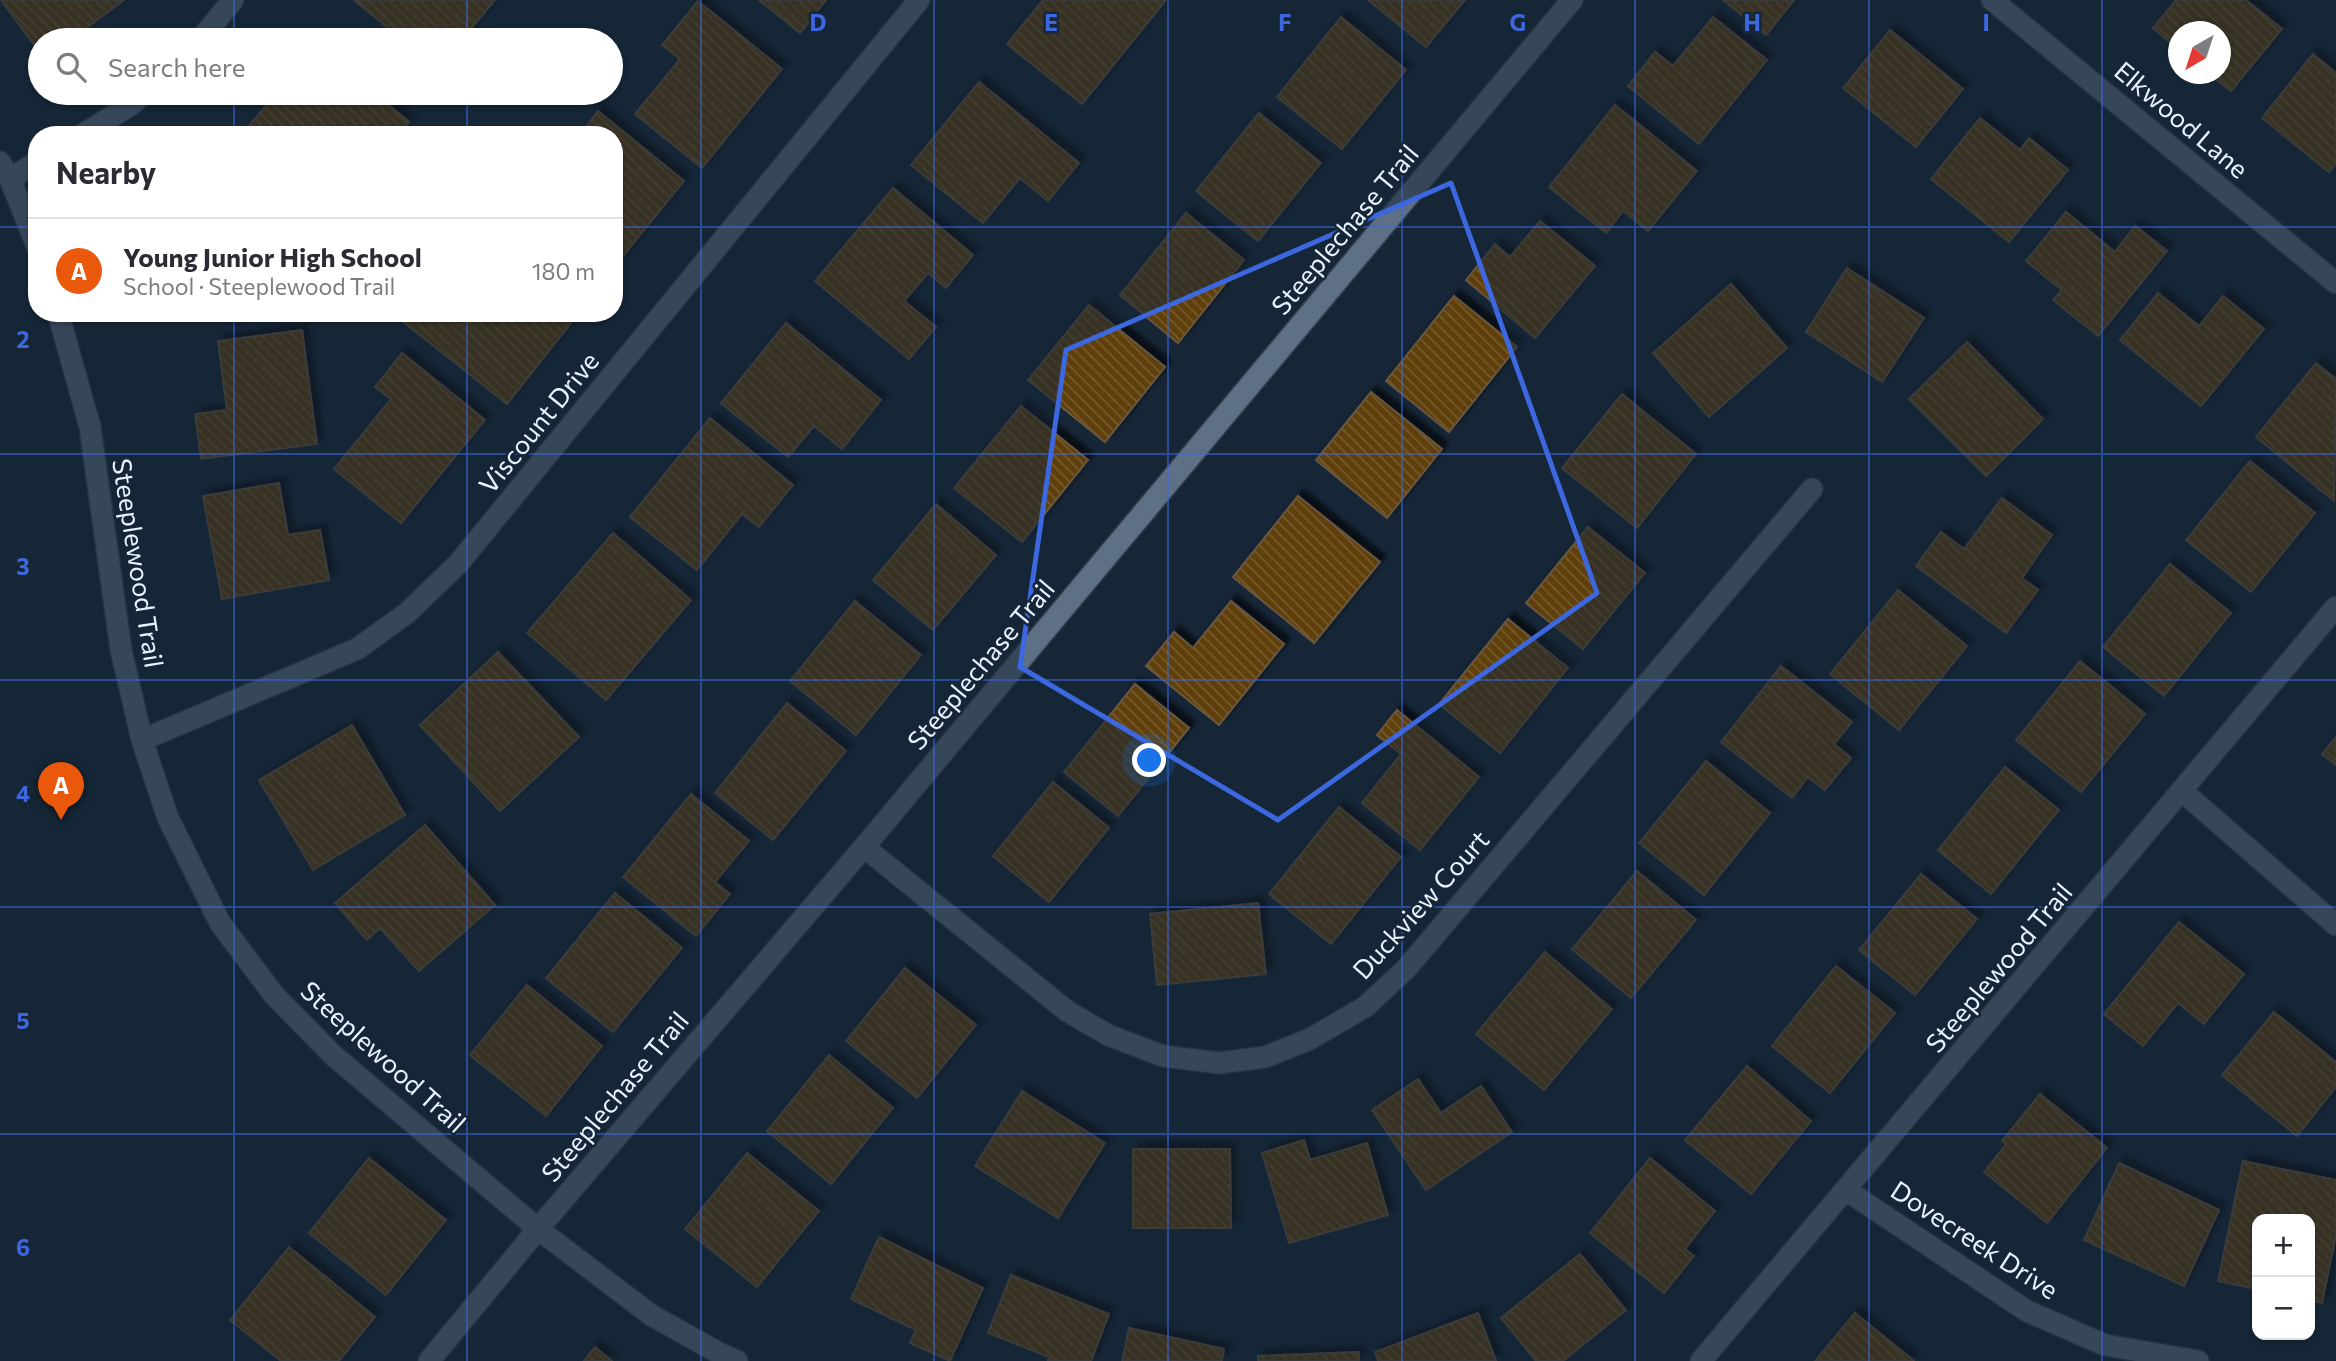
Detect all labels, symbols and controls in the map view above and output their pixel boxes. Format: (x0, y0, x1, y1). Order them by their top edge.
text: D (810, 8, 827, 36)
text: E (1044, 8, 1058, 36)
text: F (1278, 8, 1292, 36)
text: G (1510, 8, 1526, 36)
text: H (1743, 8, 1761, 36)
text: I (1982, 8, 1990, 36)
north arrow (2168, 21, 2231, 84)
search box (28, 28, 623, 105)
icon: search (52, 48, 90, 86)
text: Search here (108, 51, 246, 82)
street label: Elkwood Lane (2109, 54, 2255, 184)
street label: Steeplechase Trail (1264, 138, 1424, 320)
text: Nearby (56, 153, 156, 190)
text: Young Junior High School (123, 241, 422, 272)
text: A (71, 257, 87, 285)
text: 180 m (532, 257, 595, 285)
text: School · Steeplewood Trail (123, 272, 395, 300)
text: 2 (16, 325, 30, 353)
street label: Viscount Drive (472, 345, 604, 499)
street label: Steeplewood Trail (107, 456, 171, 670)
text: 3 (16, 552, 30, 580)
street label: Steeplechase Trail (900, 573, 1060, 755)
your location (1132, 743, 1166, 777)
pin: A (38, 762, 84, 820)
text: 4 (16, 779, 30, 807)
street label: Duckview Court (1345, 823, 1495, 985)
street label: Steeplewood Trail (1918, 876, 2078, 1058)
street label: Steeplewood Trail (295, 974, 473, 1138)
street label: Steeplechase Trail (534, 1005, 694, 1187)
text: 5 (16, 1006, 30, 1034)
street label: Dovecreek Drive (1886, 1173, 2064, 1305)
map controls (2252, 1214, 2315, 1340)
button: + (2252, 1214, 2315, 1277)
text: 6 (16, 1233, 30, 1261)
button: − (2252, 1277, 2315, 1340)

